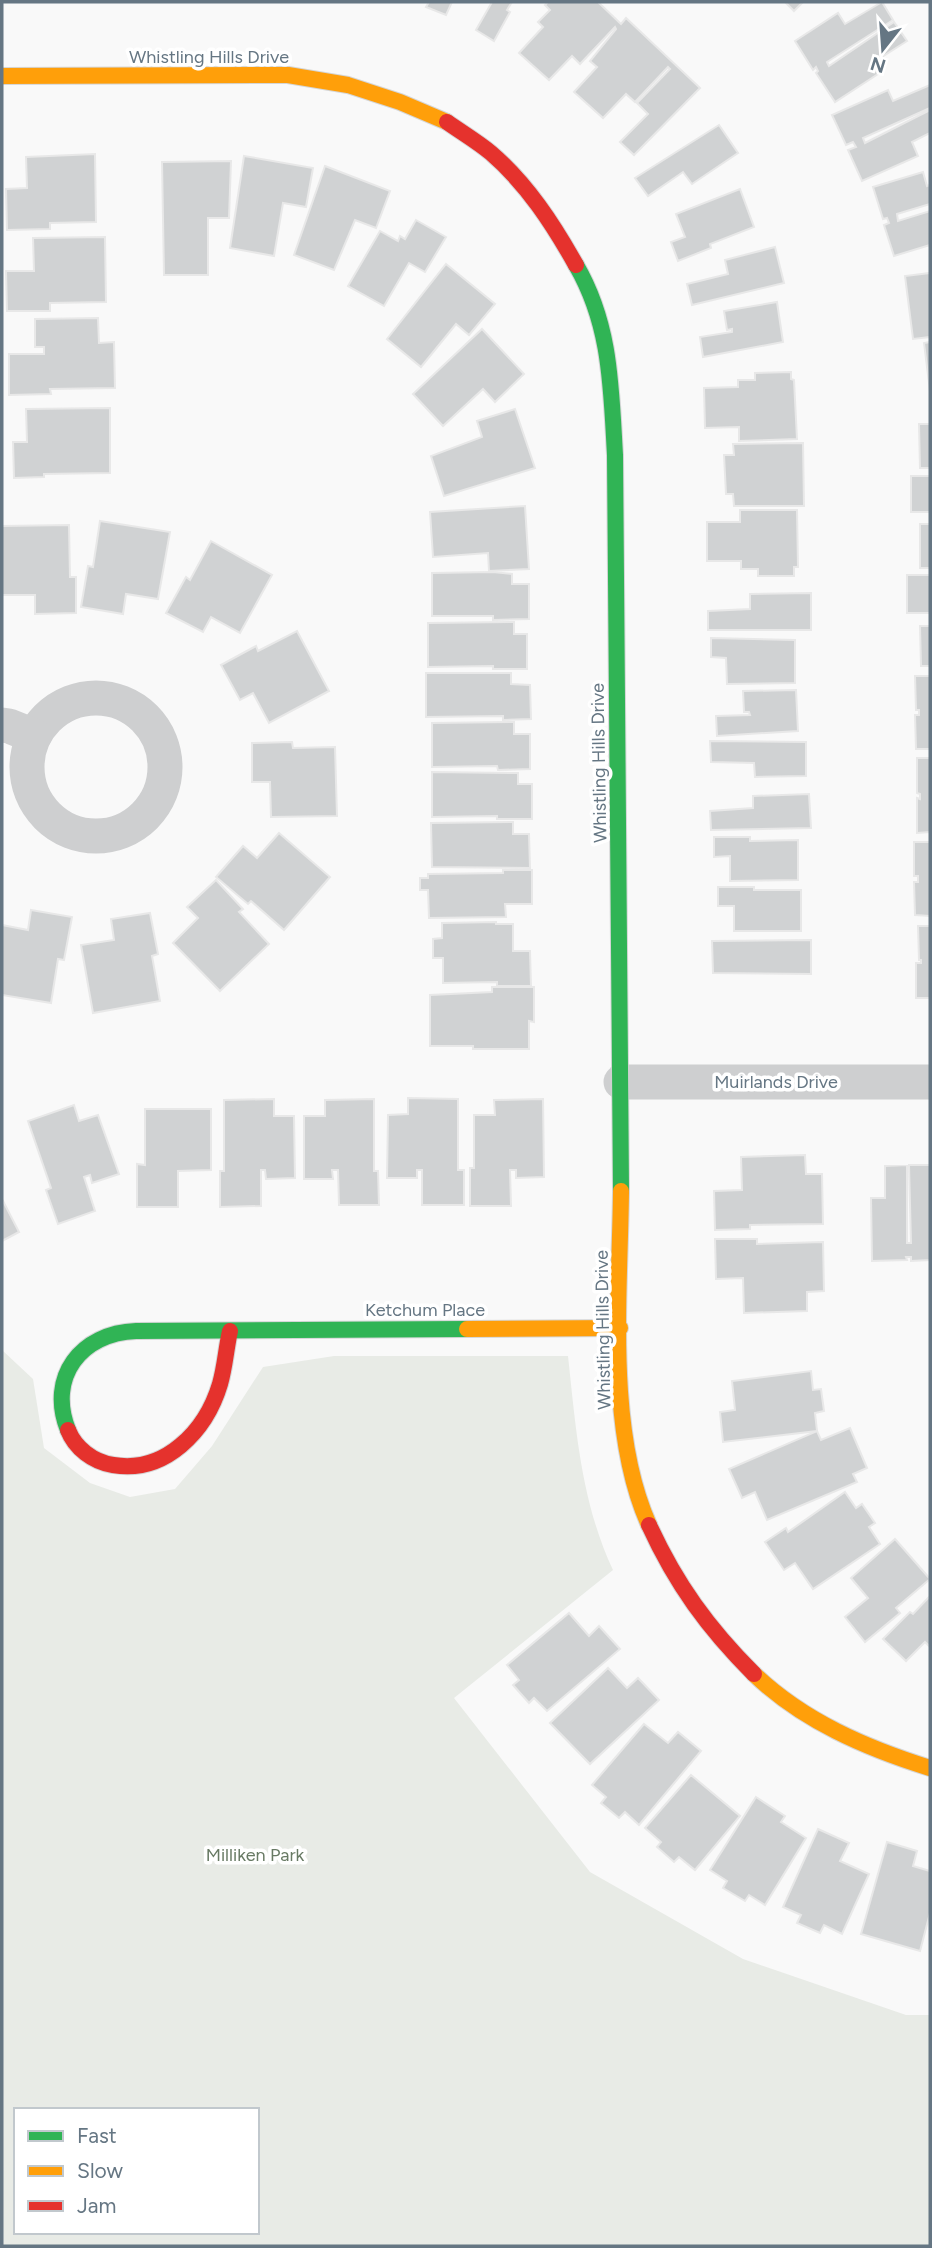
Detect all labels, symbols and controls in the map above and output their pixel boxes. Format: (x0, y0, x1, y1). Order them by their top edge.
north arrow (848, 14, 918, 84)
street label: Whistling Hills Drive (129, 46, 289, 68)
text: N (868, 52, 889, 78)
street label: Whistling Hills Drive (587, 683, 611, 843)
street label: Muirlands Drive (714, 1071, 838, 1093)
street label: Whistling Hills Drive (591, 1250, 615, 1410)
street label: Ketchum Place (365, 1299, 485, 1321)
park label: Milliken Park (206, 1844, 305, 1866)
legend (14, 2108, 259, 2234)
text: Fast (77, 2123, 117, 2148)
text: Slow (77, 2158, 123, 2183)
text: Jam (77, 2193, 116, 2218)

